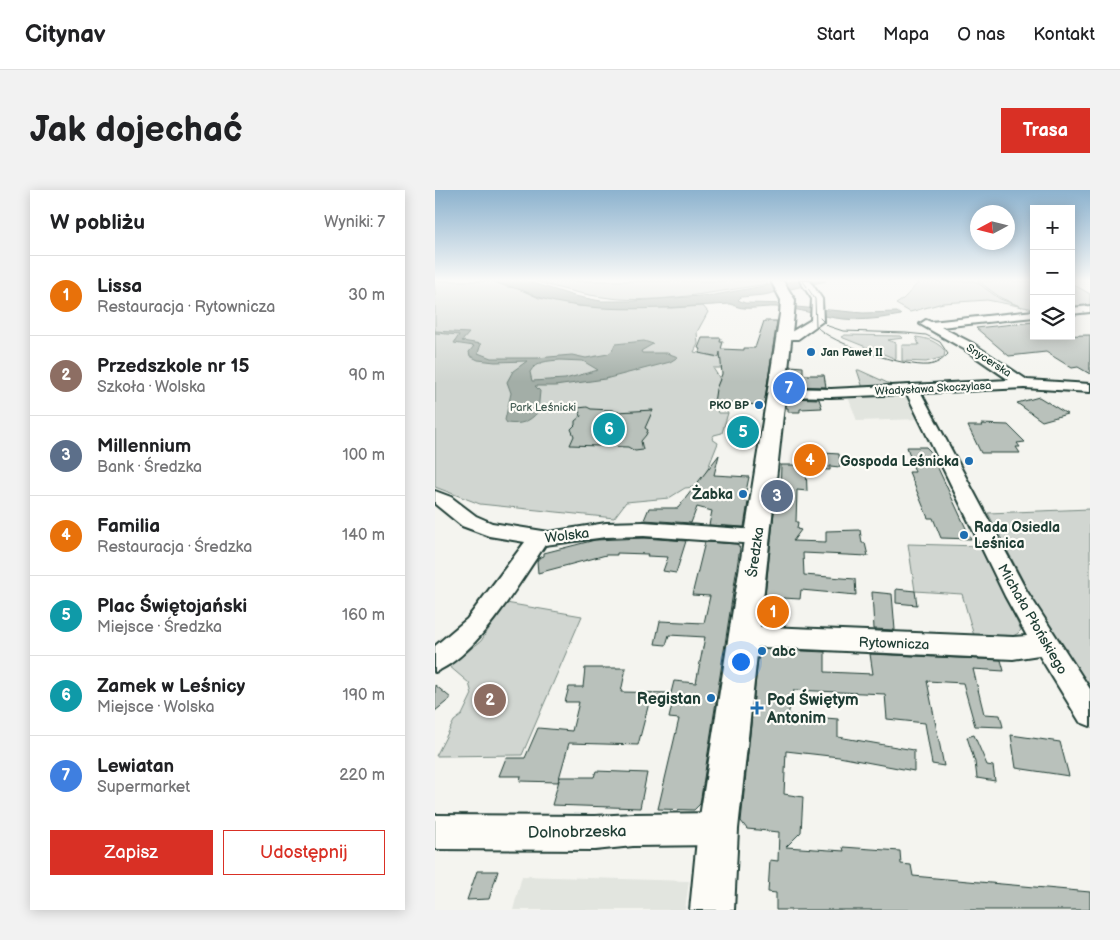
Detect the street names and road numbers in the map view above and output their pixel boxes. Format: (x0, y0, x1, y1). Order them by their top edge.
street label: Snycerska (964, 341, 1014, 380)
street label: Władysława Skoczylasa (874, 379, 992, 398)
street label: Wolska (544, 524, 590, 547)
street label: Średzka (743, 526, 767, 578)
street label: Michała Płońskiego (994, 561, 1071, 677)
street label: Rytownicza (858, 634, 930, 653)
street label: Dolnobrzeska (528, 822, 627, 843)

